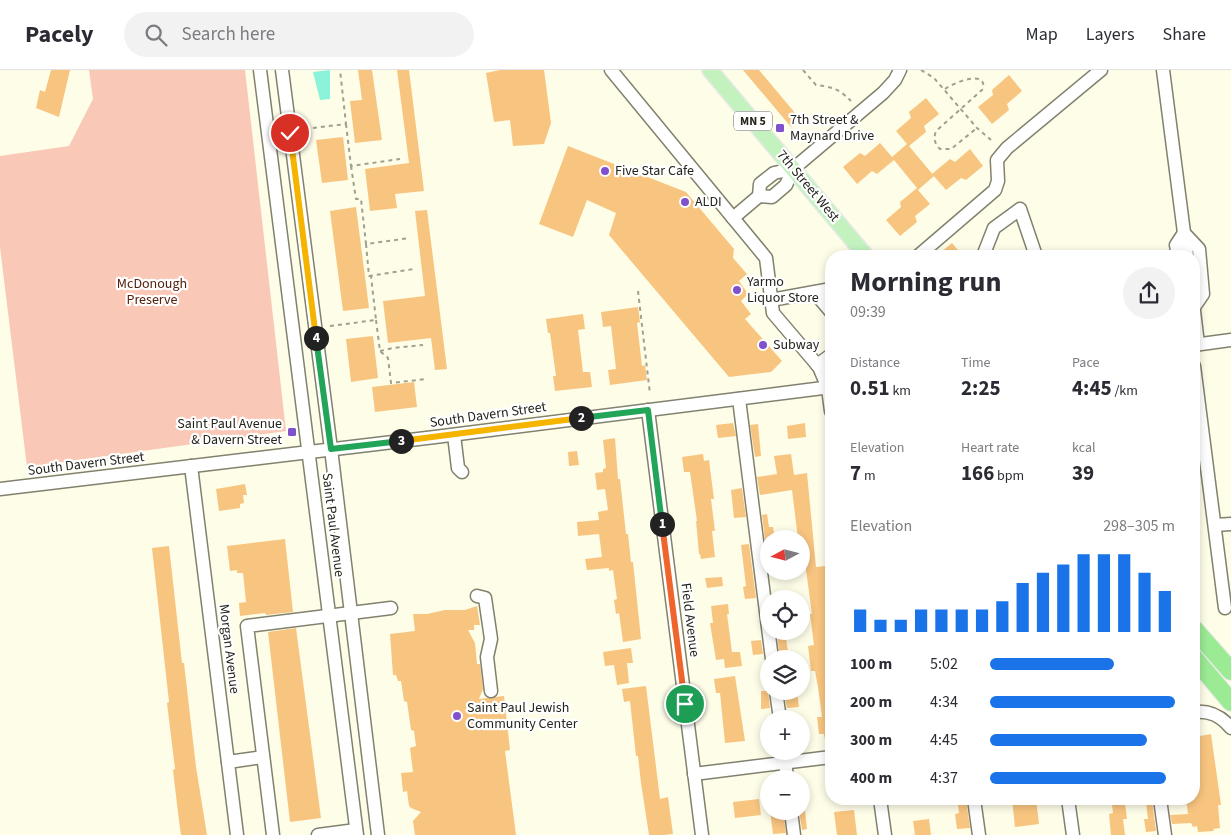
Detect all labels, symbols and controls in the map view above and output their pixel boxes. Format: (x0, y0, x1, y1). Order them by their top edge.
search box (124, 12, 474, 57)
text: Pacely (25, 17, 94, 52)
icon: search (142, 21, 170, 49)
text: Search here (182, 21, 275, 48)
text: Map (1026, 22, 1058, 47)
text: Layers (1086, 22, 1135, 47)
text: Share (1163, 22, 1206, 47)
place label: 7th Street & Maynard Drive (790, 110, 874, 146)
road number: MN 5 (734, 111, 772, 130)
pin (269, 112, 311, 154)
icon: check (276, 119, 304, 147)
marker: 7th Street & Maynard Drive (774, 122, 786, 134)
street label: 7th Street West (772, 146, 844, 226)
place label: Five Star Cafe (615, 161, 694, 181)
marker: Five Star Cafe (599, 165, 611, 177)
place label: ALDI (695, 192, 722, 212)
marker: ALDI (679, 196, 691, 208)
text: Morning run (850, 262, 1001, 302)
button: share (1123, 267, 1175, 319)
place label: Yarmo Liquor Store (746, 272, 819, 308)
park label: McDonough Preserve (117, 274, 187, 310)
marker: Yarmo Liquor Store (731, 284, 743, 296)
text: 09:39 (850, 301, 886, 323)
pin: 4 (304, 326, 328, 350)
text: 4 (313, 328, 320, 348)
place label: Subway (773, 335, 820, 355)
marker: Subway (757, 339, 769, 351)
text: Distance (850, 353, 900, 373)
text: Time (961, 353, 991, 373)
text: Pace (1072, 353, 1099, 373)
text: 0.51 (850, 373, 890, 403)
text: 2:25 (961, 373, 1001, 403)
text: 4:45 (1072, 373, 1112, 403)
text: km (890, 381, 911, 401)
text: /km (1112, 381, 1138, 401)
street label: South Davern Street (429, 397, 548, 433)
pin: 2 (568, 406, 594, 430)
text: 2 (578, 408, 585, 428)
place label: Saint Paul Avenue & Davern Street (177, 414, 282, 450)
marker: Saint Paul Avenue & Davern Street (286, 426, 298, 438)
pin: 3 (388, 428, 414, 454)
text: 3 (398, 431, 405, 451)
text: Elevation (850, 438, 905, 458)
text: Heart rate (961, 438, 1019, 458)
text: kcal (1072, 438, 1096, 458)
street label: South Davern Street (27, 447, 146, 481)
text: 7 (850, 458, 861, 488)
text: 166 (961, 458, 994, 488)
text: 39 (1072, 458, 1094, 488)
text: m (861, 466, 876, 486)
text: bpm (994, 466, 1024, 486)
street label: Saint Paul Avenue (317, 472, 349, 578)
pin: 1 (650, 512, 674, 536)
text: 1 (659, 514, 666, 534)
text: Elevation (850, 515, 912, 537)
text: 298–305 m (1103, 515, 1175, 537)
north arrow (760, 530, 810, 580)
map controls (760, 530, 810, 820)
street label: Field Avenue (676, 582, 704, 658)
button: locate (760, 590, 810, 640)
street label: Morgan Avenue (214, 603, 244, 695)
button: layers (760, 650, 810, 700)
text: 100 m (850, 653, 892, 675)
text: 5:02 (930, 653, 958, 675)
pin (664, 683, 706, 725)
icon: arrive (671, 690, 699, 718)
text: 200 m (850, 691, 892, 713)
text: 4:34 (930, 691, 958, 713)
place label: Saint Paul Jewish Community Center (467, 698, 578, 734)
marker: Saint Paul Jewish Community Center (451, 710, 463, 722)
button: + (760, 710, 810, 760)
text: 300 m (850, 729, 892, 751)
text: 4:45 (930, 729, 958, 751)
text: 400 m (850, 767, 892, 789)
text: 4:37 (930, 767, 958, 789)
button: − (760, 770, 810, 820)

